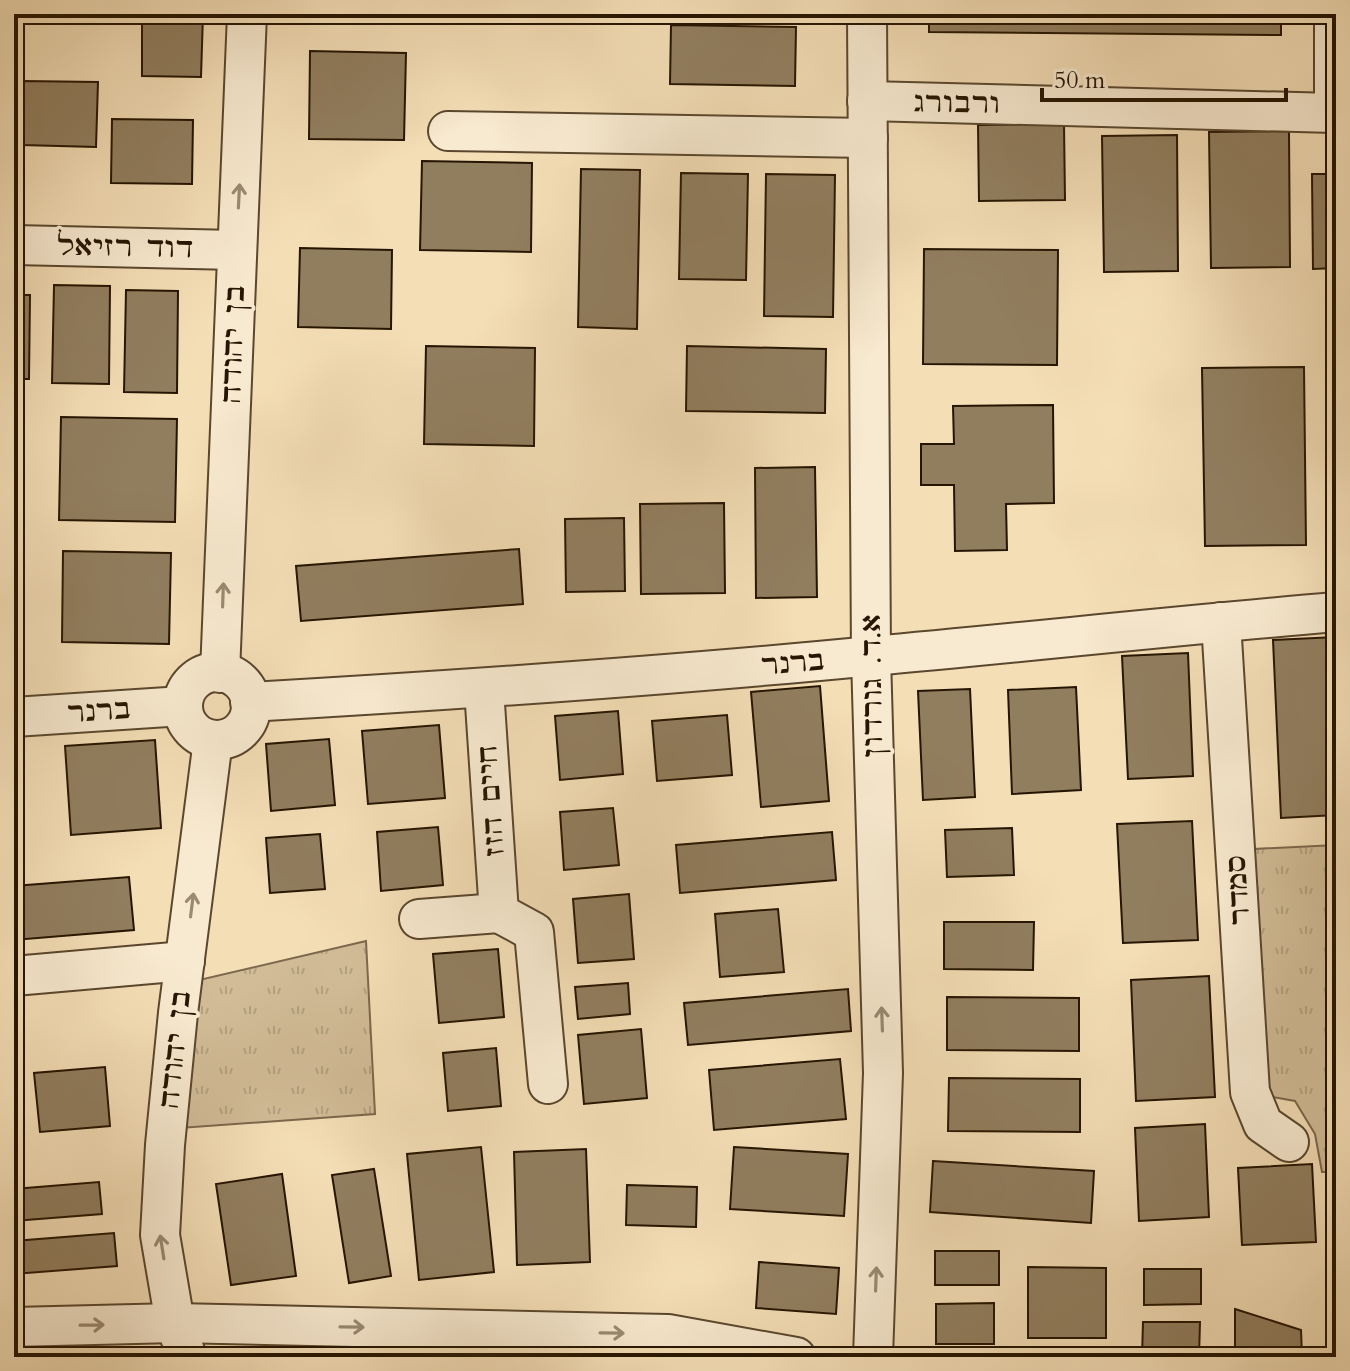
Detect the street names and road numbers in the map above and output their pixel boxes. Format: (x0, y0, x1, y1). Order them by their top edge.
street label: ורבורג (913, 83, 1001, 123)
street label: דוד רזיאל (57, 227, 193, 267)
street label: בן יהודה (212, 284, 254, 404)
street label: א.ד. גורדון (852, 614, 892, 758)
street label: ברנר (759, 641, 827, 685)
street label: ברנר (66, 690, 132, 732)
street label: חיים הזז (468, 744, 514, 858)
street label: סמדר (1217, 853, 1259, 927)
street label: בן יהודה (150, 988, 200, 1110)

